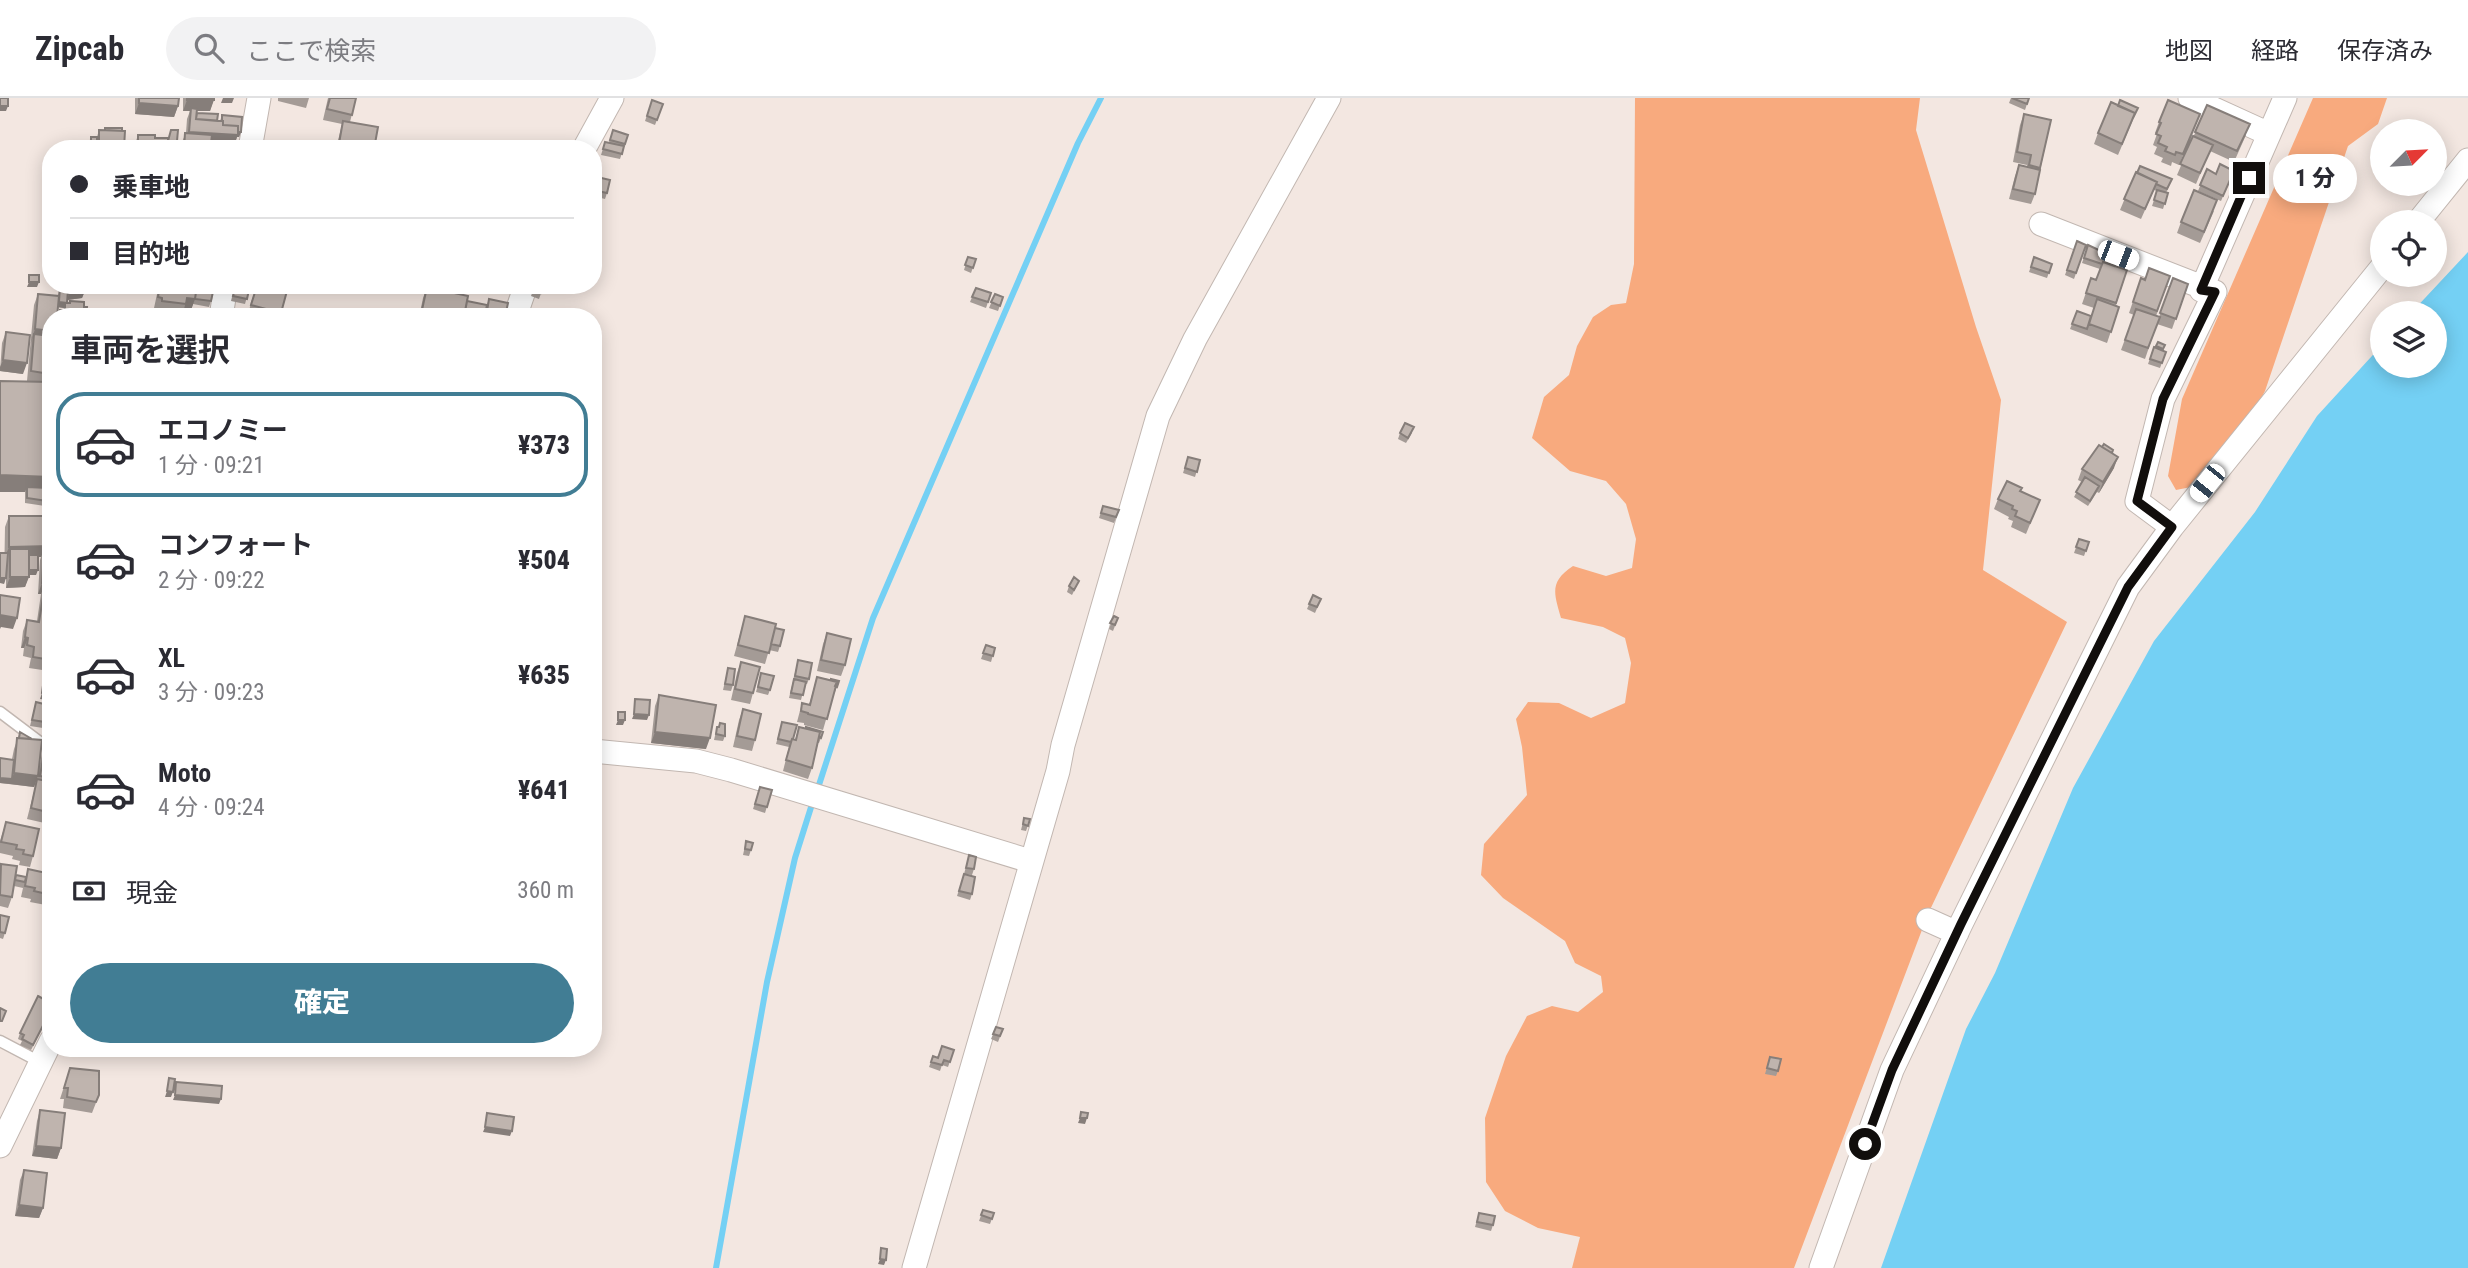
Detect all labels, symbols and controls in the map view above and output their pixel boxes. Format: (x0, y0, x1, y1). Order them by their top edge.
search box (166, 17, 656, 80)
text: Zipcab (35, 29, 124, 68)
icon: search (190, 29, 228, 67)
text: ここで検索 (246, 36, 376, 66)
text: 地図 (2165, 37, 2213, 65)
text: 経路 (2251, 37, 2299, 65)
text: 保存済み (2337, 37, 2433, 65)
north arrow (2370, 119, 2446, 196)
map controls (2370, 119, 2447, 378)
callout: 1 分 (2274, 154, 2358, 202)
route end (2233, 162, 2265, 194)
text: 1 分 (2295, 165, 2335, 192)
text: 乗車地 (112, 172, 190, 202)
button: locate (2370, 210, 2447, 287)
car (2095, 238, 2142, 272)
text: 目的地 (112, 239, 190, 269)
button: layers (2370, 301, 2447, 378)
text: 車両を選択 (70, 331, 230, 369)
icon: car (74, 413, 137, 476)
text: エコノミー (158, 415, 288, 445)
text: ¥373 (518, 430, 570, 460)
text: 1 分 · 09:21 (158, 452, 265, 479)
car (2186, 460, 2229, 506)
icon: car (74, 528, 137, 591)
text: コンフォート (158, 530, 313, 560)
text: ¥504 (518, 545, 570, 575)
text: 2 分 · 09:22 (158, 567, 265, 594)
icon: car (74, 643, 137, 706)
text: XL (158, 643, 185, 673)
text: ¥635 (518, 660, 570, 690)
text: 3 分 · 09:23 (158, 679, 265, 706)
icon: car (74, 758, 137, 821)
text: Moto (158, 758, 211, 788)
text: ¥641 (518, 775, 570, 805)
text: 4 分 · 09:24 (158, 794, 265, 821)
icon: cash (70, 872, 108, 910)
text: 360 m (517, 877, 574, 904)
text: 現金 (126, 878, 178, 908)
button: 確定 (70, 963, 574, 1043)
route start (1849, 1128, 1881, 1160)

